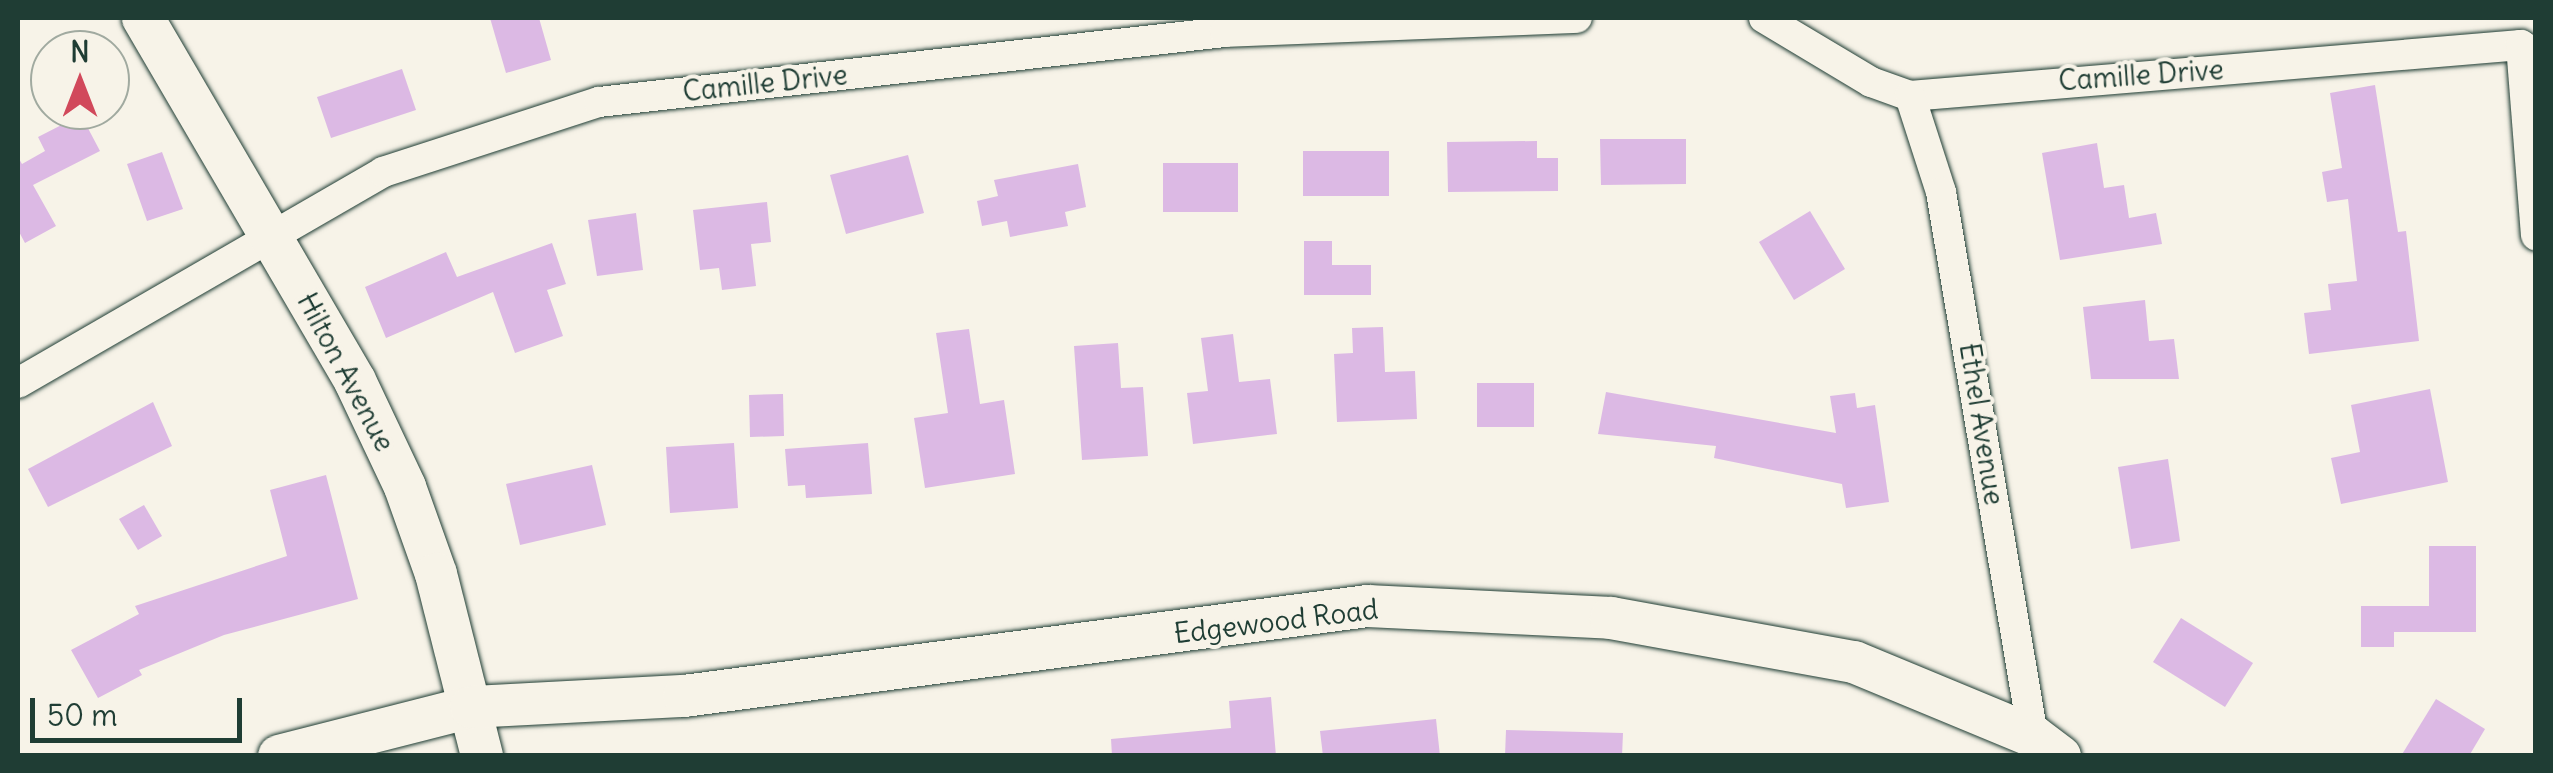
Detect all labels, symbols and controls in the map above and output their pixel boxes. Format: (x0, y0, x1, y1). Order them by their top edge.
north arrow (30, 30, 130, 130)
text: N (70, 34, 90, 70)
street label: Camille Drive (2057, 52, 2225, 98)
street label: Camille Drive (681, 58, 849, 108)
street label: Hilton Avenue (290, 287, 402, 457)
street label: Ethel Avenue (1953, 341, 2011, 507)
street label: Edgewood Road (1172, 592, 1380, 650)
scale bar (35, 678, 248, 740)
text: 50 m (47, 696, 117, 734)

